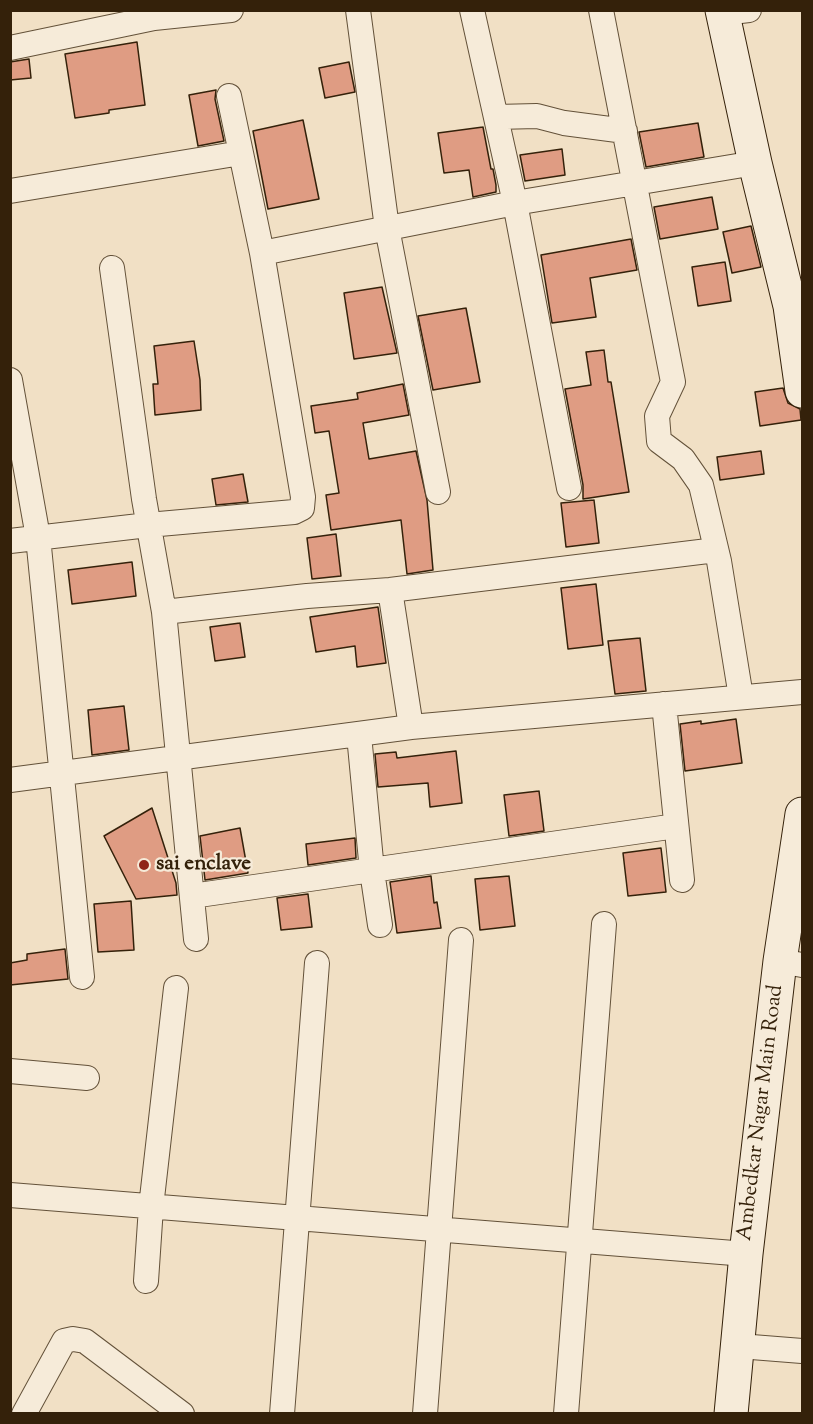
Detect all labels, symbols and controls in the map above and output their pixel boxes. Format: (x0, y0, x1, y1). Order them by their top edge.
place label: sai enclave (156, 852, 251, 878)
marker: sai enclave (137, 858, 151, 872)
street label: Ambedkar Nagar Main Road (734, 984, 790, 1242)

